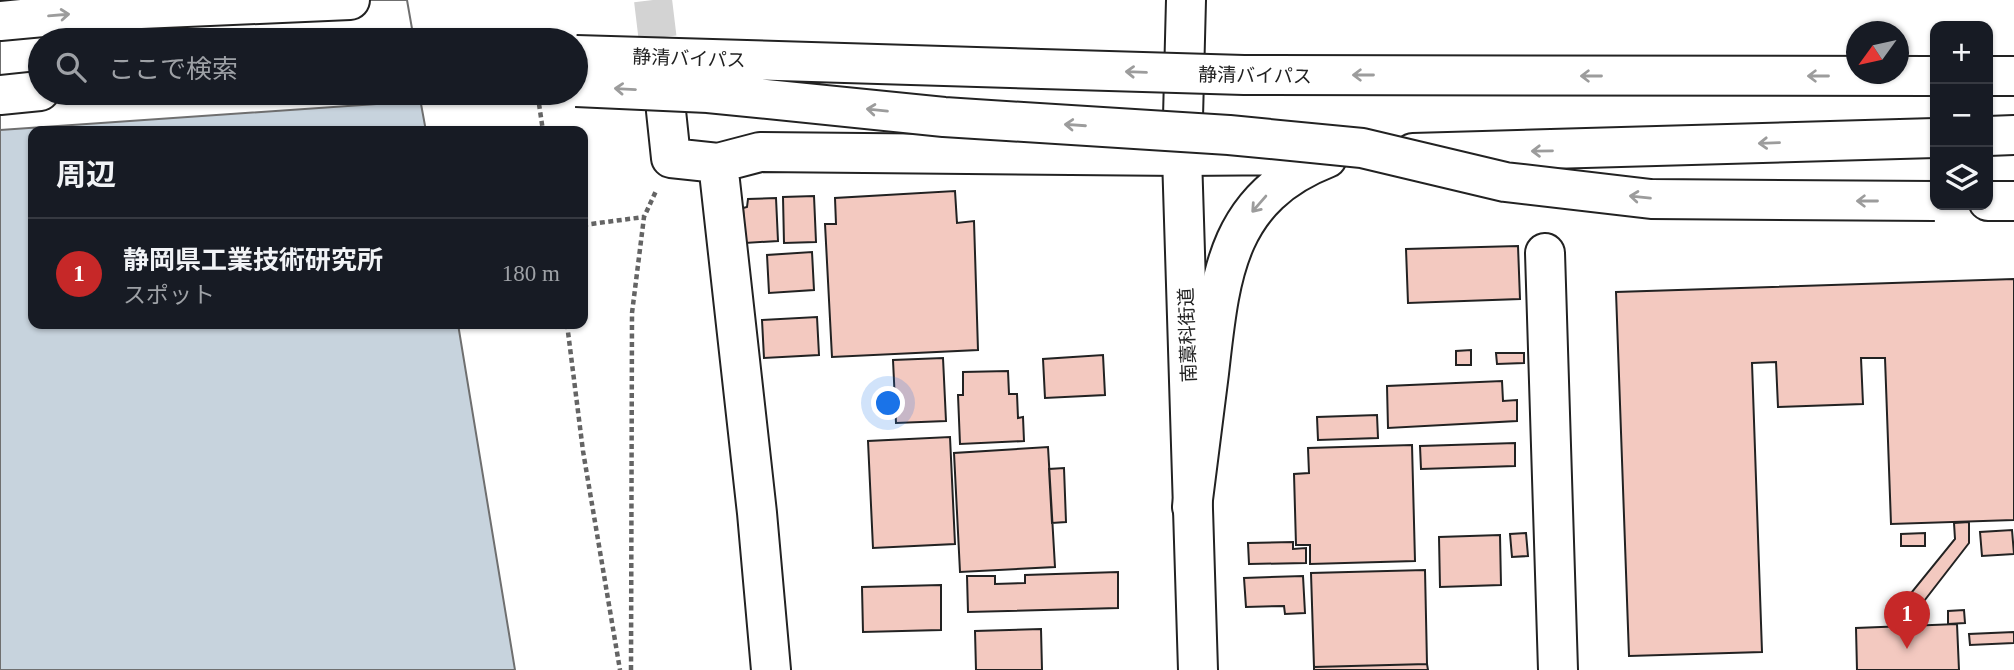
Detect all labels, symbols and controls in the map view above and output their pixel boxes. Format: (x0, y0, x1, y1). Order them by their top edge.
one-way arrow (47, 9, 70, 22)
north arrow (1846, 21, 1909, 84)
map controls (1930, 21, 1993, 210)
button: + (1930, 21, 1993, 84)
search box (28, 28, 588, 105)
street label: 静清バイパス (632, 46, 746, 71)
icon: search (52, 48, 90, 86)
text: ここで検索 (108, 55, 238, 84)
street label: 静清バイパス (1198, 64, 1312, 87)
one-way arrow (1124, 65, 1147, 78)
one-way arrow (1352, 68, 1375, 82)
one-way arrow (1579, 69, 1602, 83)
one-way arrow (1807, 69, 1830, 83)
one-way arrow (614, 83, 637, 96)
button: − (1930, 84, 1993, 147)
one-way arrow (866, 103, 888, 116)
one-way arrow (1064, 118, 1087, 131)
one-way arrow (1758, 137, 1781, 150)
one-way arrow (1530, 144, 1553, 158)
button: layers (1930, 147, 1993, 210)
text: 周辺 (56, 158, 116, 191)
one-way arrow (1629, 191, 1651, 204)
one-way arrow (1856, 194, 1879, 208)
one-way arrow (1251, 195, 1267, 213)
text: 静岡県工業技術研究所 (123, 246, 383, 275)
text: 1 (73, 261, 85, 286)
text: 180 m (502, 261, 560, 286)
text: スポット (123, 283, 215, 308)
street label: 南藁科街道 (1175, 287, 1200, 383)
your location (871, 386, 905, 420)
pin: 1 (1884, 591, 1930, 649)

